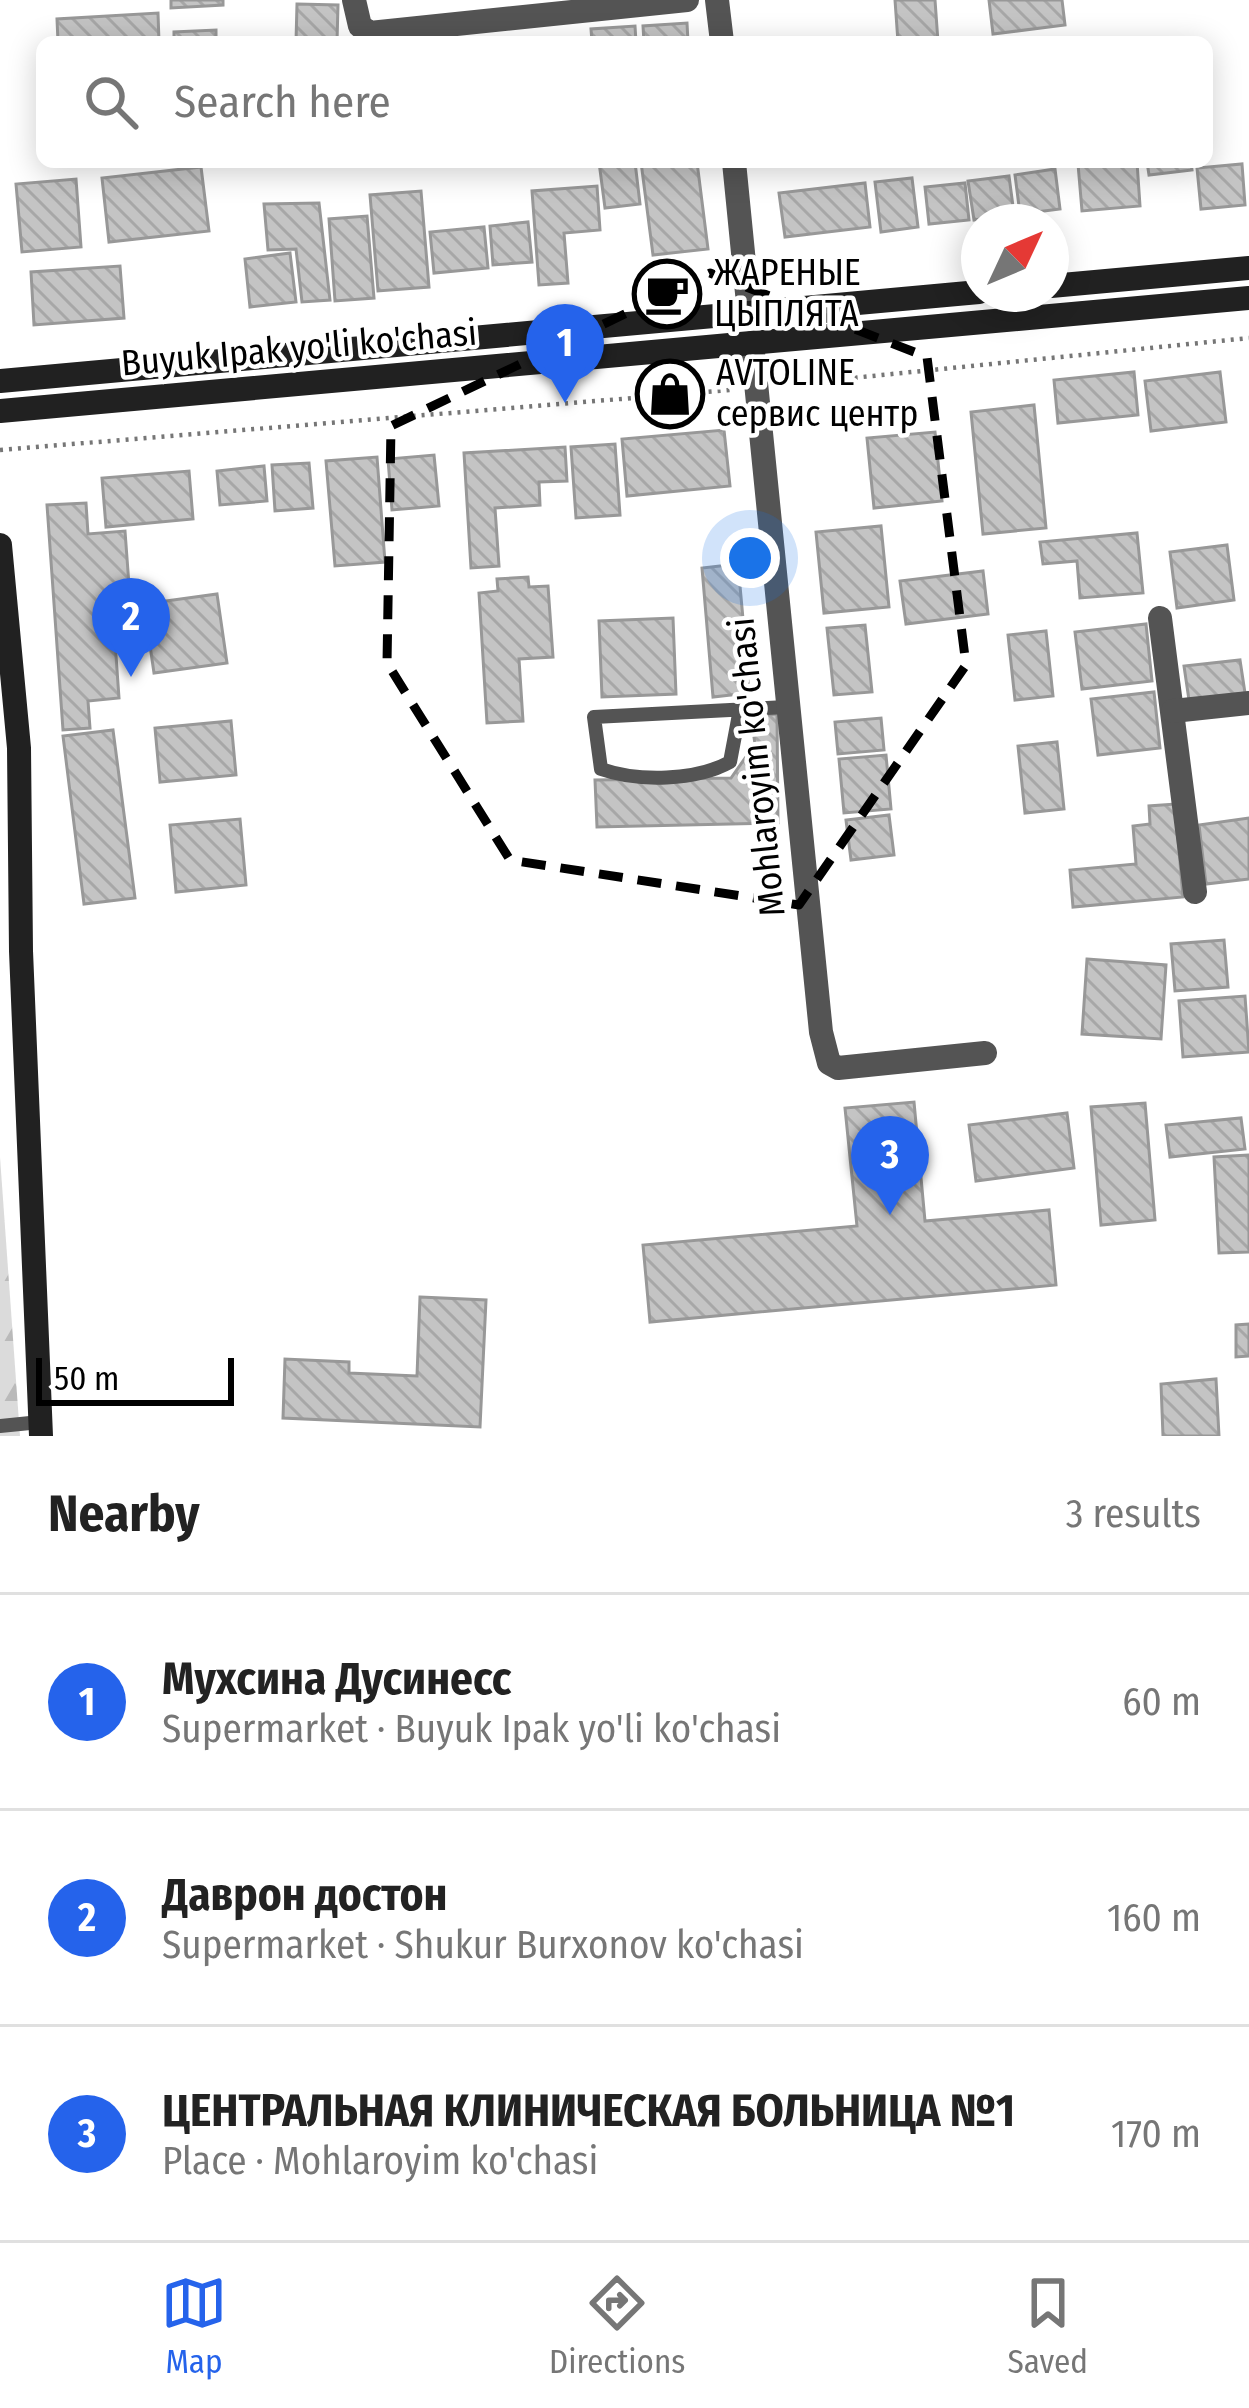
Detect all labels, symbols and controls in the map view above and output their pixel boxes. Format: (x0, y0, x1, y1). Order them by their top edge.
search box (36, 36, 1213, 168)
icon: search (78, 69, 144, 135)
text: Search here (174, 75, 391, 129)
north arrow (961, 204, 1069, 312)
place label: ЖАРЕНЫЕ ЦЫПЛЯТА (714, 251, 861, 336)
cafe icon: ЖАРЕНЫЕ ЦЫПЛЯТА (632, 259, 702, 329)
pin: 1 (526, 304, 604, 403)
street label: Buyuk Ipak yo'li ko'chasi (119, 311, 479, 385)
place label: AVTOLINE сервис центр (716, 351, 918, 436)
shop icon: AVTOLINE сервис центр (635, 359, 705, 429)
your location (720, 528, 780, 588)
pin: 2 (92, 578, 170, 677)
street label: Mohlaroyim ko'chasi (719, 615, 795, 919)
pin: 3 (851, 1116, 929, 1215)
scale bar (36, 1352, 234, 1405)
text: 50 m (54, 1359, 119, 1399)
text: Nearby (48, 1483, 200, 1545)
text: 3 results (1066, 1491, 1201, 1537)
text: Мухсина Дусинесс (162, 1652, 511, 1706)
text: 1 (79, 1679, 95, 1725)
text: 60 m (1122, 1679, 1201, 1725)
text: Supermarket · Buyuk Ipak yo'li ko'chasi (162, 1706, 781, 1752)
text: Даврон достон (162, 1868, 447, 1922)
text: 2 (78, 1895, 96, 1941)
text: 160 m (1107, 1895, 1201, 1941)
text: Supermarket · Shukur Burxonov ko'chasi (162, 1922, 804, 1968)
text: ЦЕНТРАЛЬНАЯ КЛИНИЧЕСКАЯ БОЛЬНИЦА №1 (162, 2084, 1015, 2138)
text: 3 (78, 2111, 96, 2157)
text: 170 m (1111, 2111, 1201, 2157)
text: Place · Mohlaroyim ko'chasi (162, 2138, 598, 2184)
tab: Map (161, 2270, 227, 2382)
tab: Directions (549, 2270, 685, 2382)
tab: Saved (1007, 2270, 1088, 2382)

